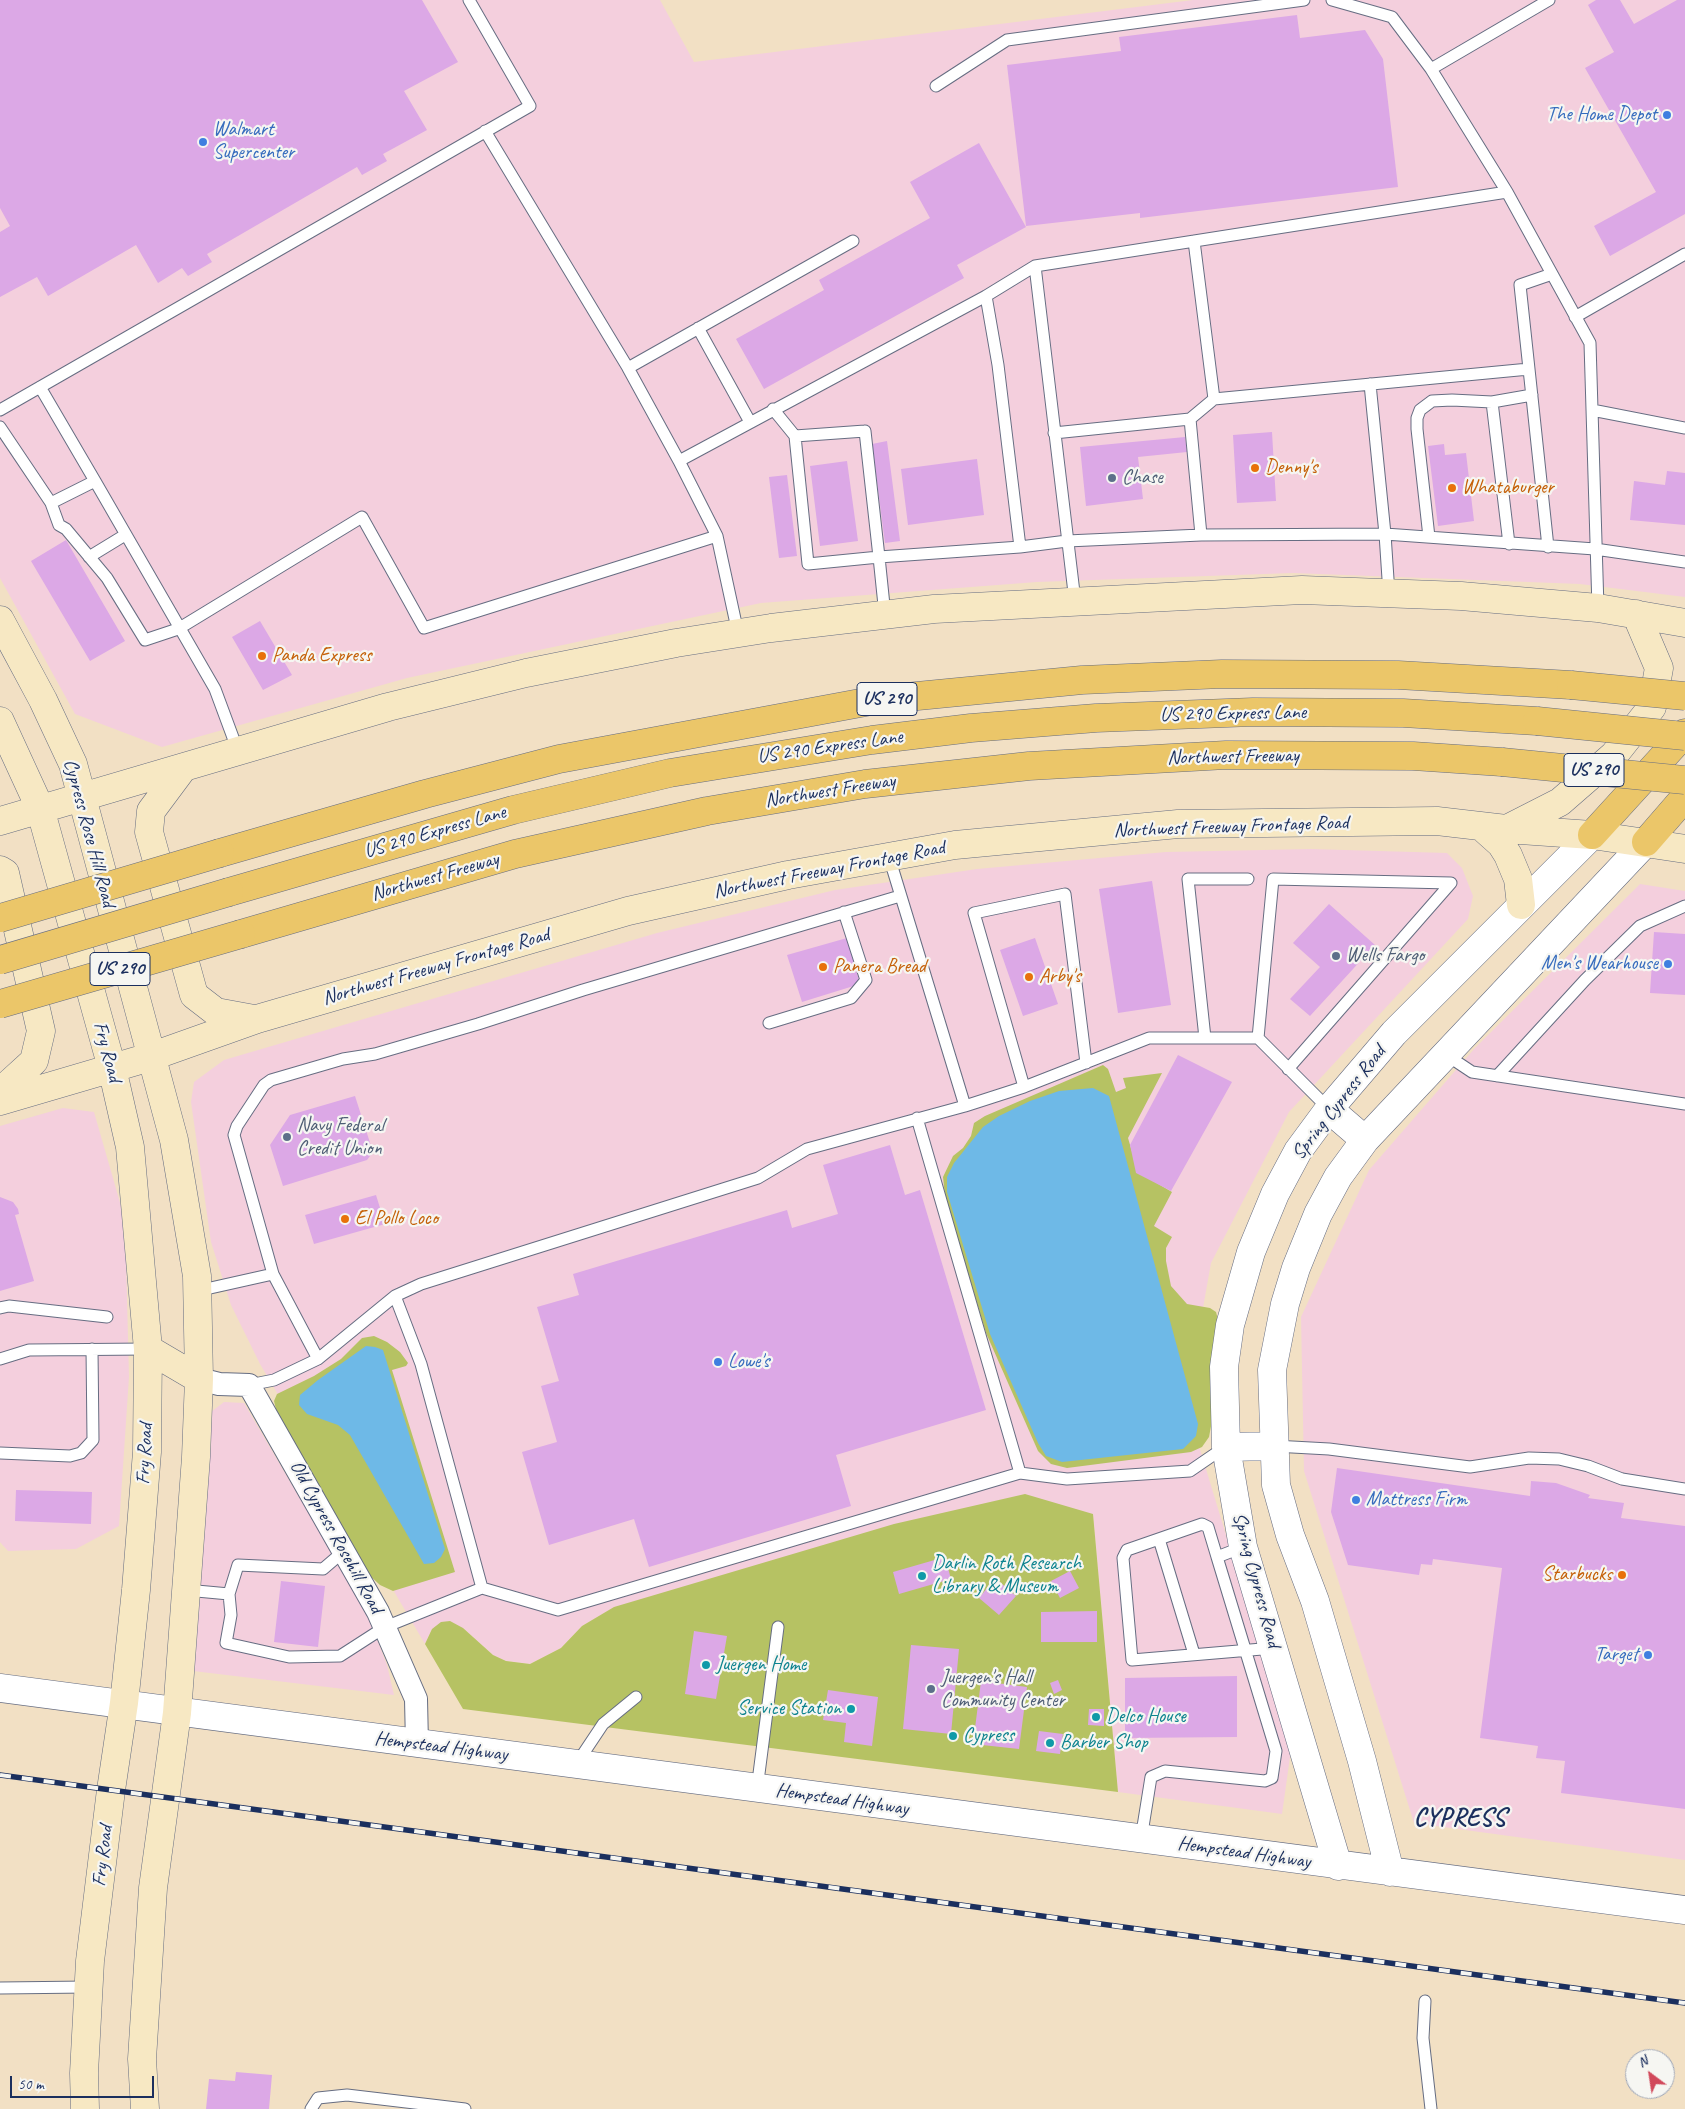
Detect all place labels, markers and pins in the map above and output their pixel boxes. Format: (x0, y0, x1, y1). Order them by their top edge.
place label: The Home Depot (1546, 103, 1657, 127)
marker: The Home Depot (1661, 109, 1673, 121)
place label: Walmart Supercenter (213, 118, 294, 165)
marker: Walmart Supercenter (197, 136, 209, 148)
place label: Denny's (1265, 456, 1317, 480)
marker: Denny's (1249, 462, 1261, 474)
place label: Chase (1122, 466, 1163, 490)
marker: Chase (1106, 472, 1118, 484)
place label: Whataburger (1462, 476, 1554, 500)
marker: Whataburger (1446, 482, 1458, 494)
place label: Panda Express (272, 644, 371, 668)
marker: Panda Express (256, 650, 268, 662)
place label: Wells Fargo (1346, 944, 1424, 968)
marker: Wells Fargo (1330, 950, 1342, 962)
place label: Men's Wearhouse (1541, 952, 1658, 976)
place label: Panera Bread (833, 955, 926, 979)
marker: Men's Wearhouse (1662, 958, 1674, 970)
marker: Panera Bread (817, 961, 829, 973)
place label: Arby's (1039, 965, 1081, 989)
marker: Arby's (1023, 971, 1035, 983)
place label: Navy Federal Credit Union (297, 1114, 384, 1161)
marker: Navy Federal Credit Union (281, 1131, 293, 1143)
place label: El Pollo Loco (355, 1207, 438, 1231)
marker: El Pollo Loco (339, 1213, 351, 1225)
place label: Lowe's (728, 1350, 769, 1374)
marker: Lowe's (712, 1356, 724, 1368)
place label: Mattress Firm (1366, 1488, 1467, 1512)
marker: Mattress Firm (1350, 1494, 1362, 1506)
place label: Darlin Roth Research Library & Museum (932, 1552, 1081, 1599)
place label: Starbucks (1542, 1563, 1612, 1587)
marker: Starbucks (1616, 1569, 1628, 1581)
marker: Darlin Roth Research Library & Museum (916, 1570, 928, 1582)
place label: Target (1594, 1643, 1638, 1667)
marker: Target (1642, 1649, 1654, 1661)
place label: Juergen Home (716, 1653, 806, 1677)
marker: Juergen Home (700, 1659, 712, 1671)
place label: Juergen's Hall Community Center (941, 1666, 1065, 1713)
marker: Juergen's Hall Community Center (925, 1683, 937, 1695)
place label: Service Station (737, 1697, 841, 1721)
marker: Service Station (845, 1703, 857, 1715)
place label: Delco House (1106, 1705, 1186, 1729)
marker: Delco House (1090, 1711, 1102, 1723)
place label: Cypress (963, 1724, 1014, 1748)
marker: Cypress (947, 1730, 959, 1742)
place label: Barber Shop (1060, 1731, 1148, 1755)
marker: Barber Shop (1044, 1737, 1056, 1749)

